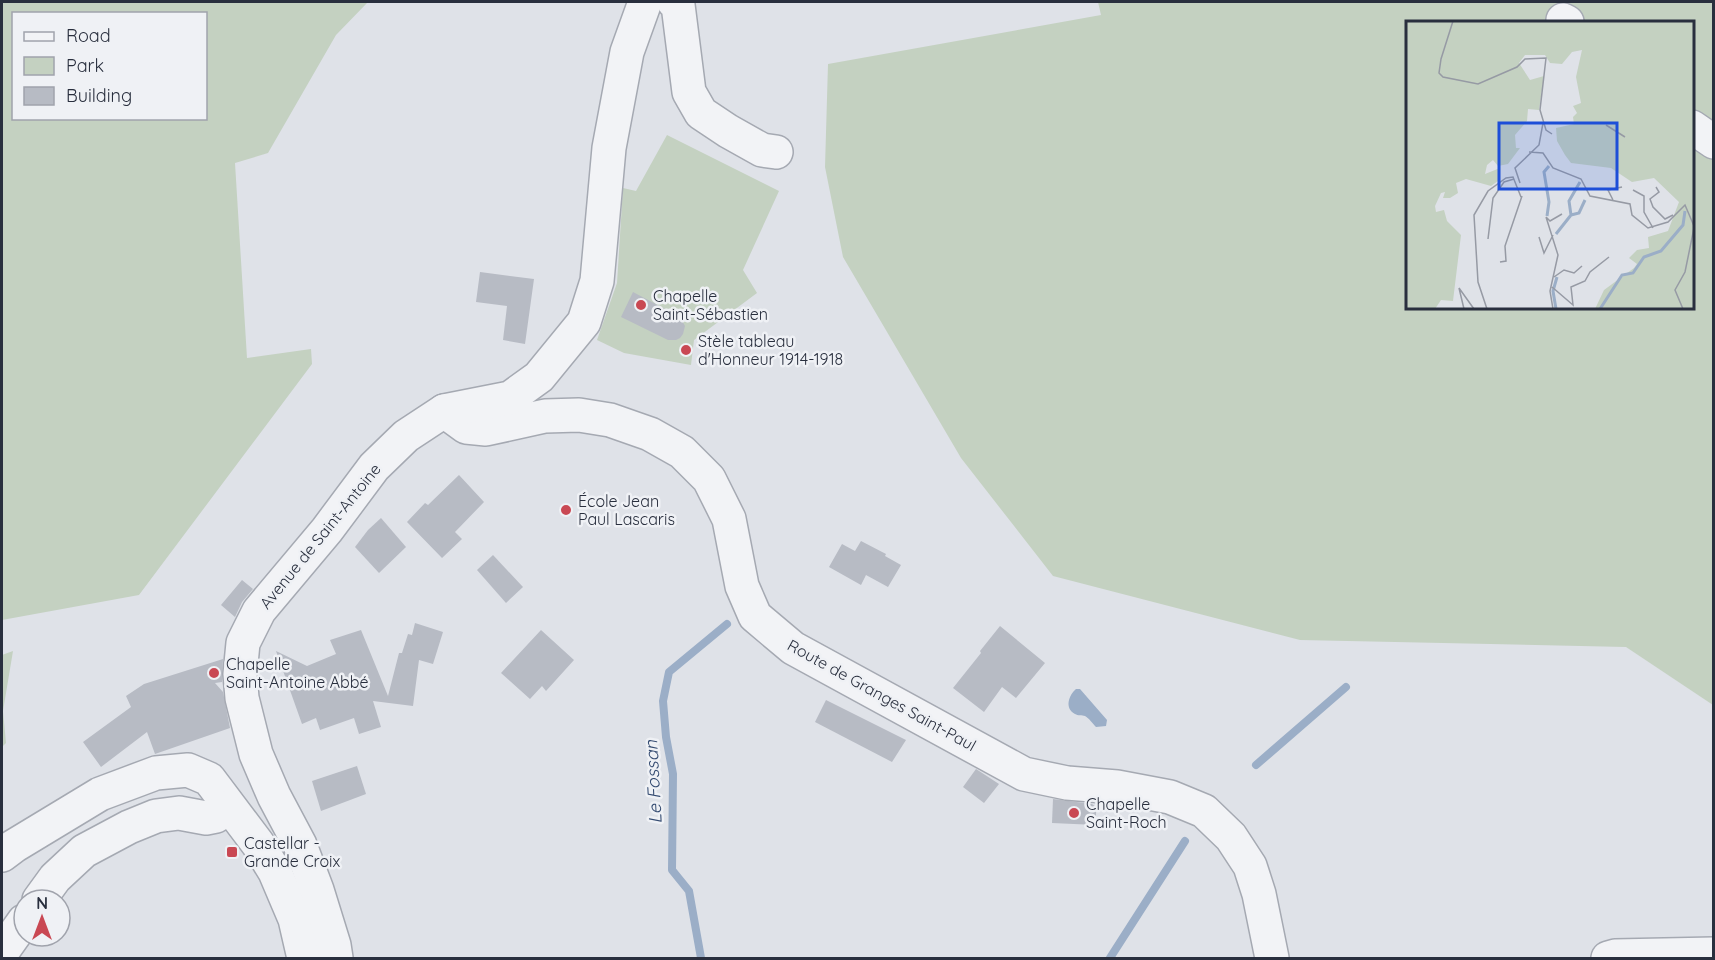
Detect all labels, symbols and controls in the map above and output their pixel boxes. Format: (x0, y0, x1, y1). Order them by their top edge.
legend (12, 12, 207, 120)
inset map (1406, 21, 1694, 309)
text: Road (66, 24, 111, 47)
text: Park (66, 54, 104, 77)
text: Building (66, 84, 132, 107)
place label: Chapelle Saint-Sébastien (653, 286, 768, 324)
marker: Chapelle Saint-Sébastien (634, 298, 648, 312)
place label: Stèle tableau d'Honneur 1914-1918 (698, 331, 843, 369)
marker: Stèle tableau d'Honneur 1914-1918 (679, 343, 693, 357)
street label: Avenue de Saint-Antoine (255, 459, 385, 613)
place label: École Jean Paul Lascaris (578, 491, 675, 529)
marker: École Jean Paul Lascaris (559, 503, 573, 517)
street label: Route de Granges Saint-Paul (784, 635, 980, 755)
place label: Chapelle Saint-Antoine Abbé (226, 654, 369, 692)
marker: Chapelle Saint-Antoine Abbé (207, 666, 221, 680)
water label: Le Fossan (639, 739, 667, 824)
place label: Chapelle Saint-Roch (1086, 794, 1167, 832)
marker: Chapelle Saint-Roch (1067, 806, 1081, 820)
place label: Castellar - Grande Croix (244, 833, 340, 871)
marker: Castellar - Grande Croix (225, 845, 239, 859)
north arrow (12, 888, 72, 948)
text: N (36, 893, 48, 913)

